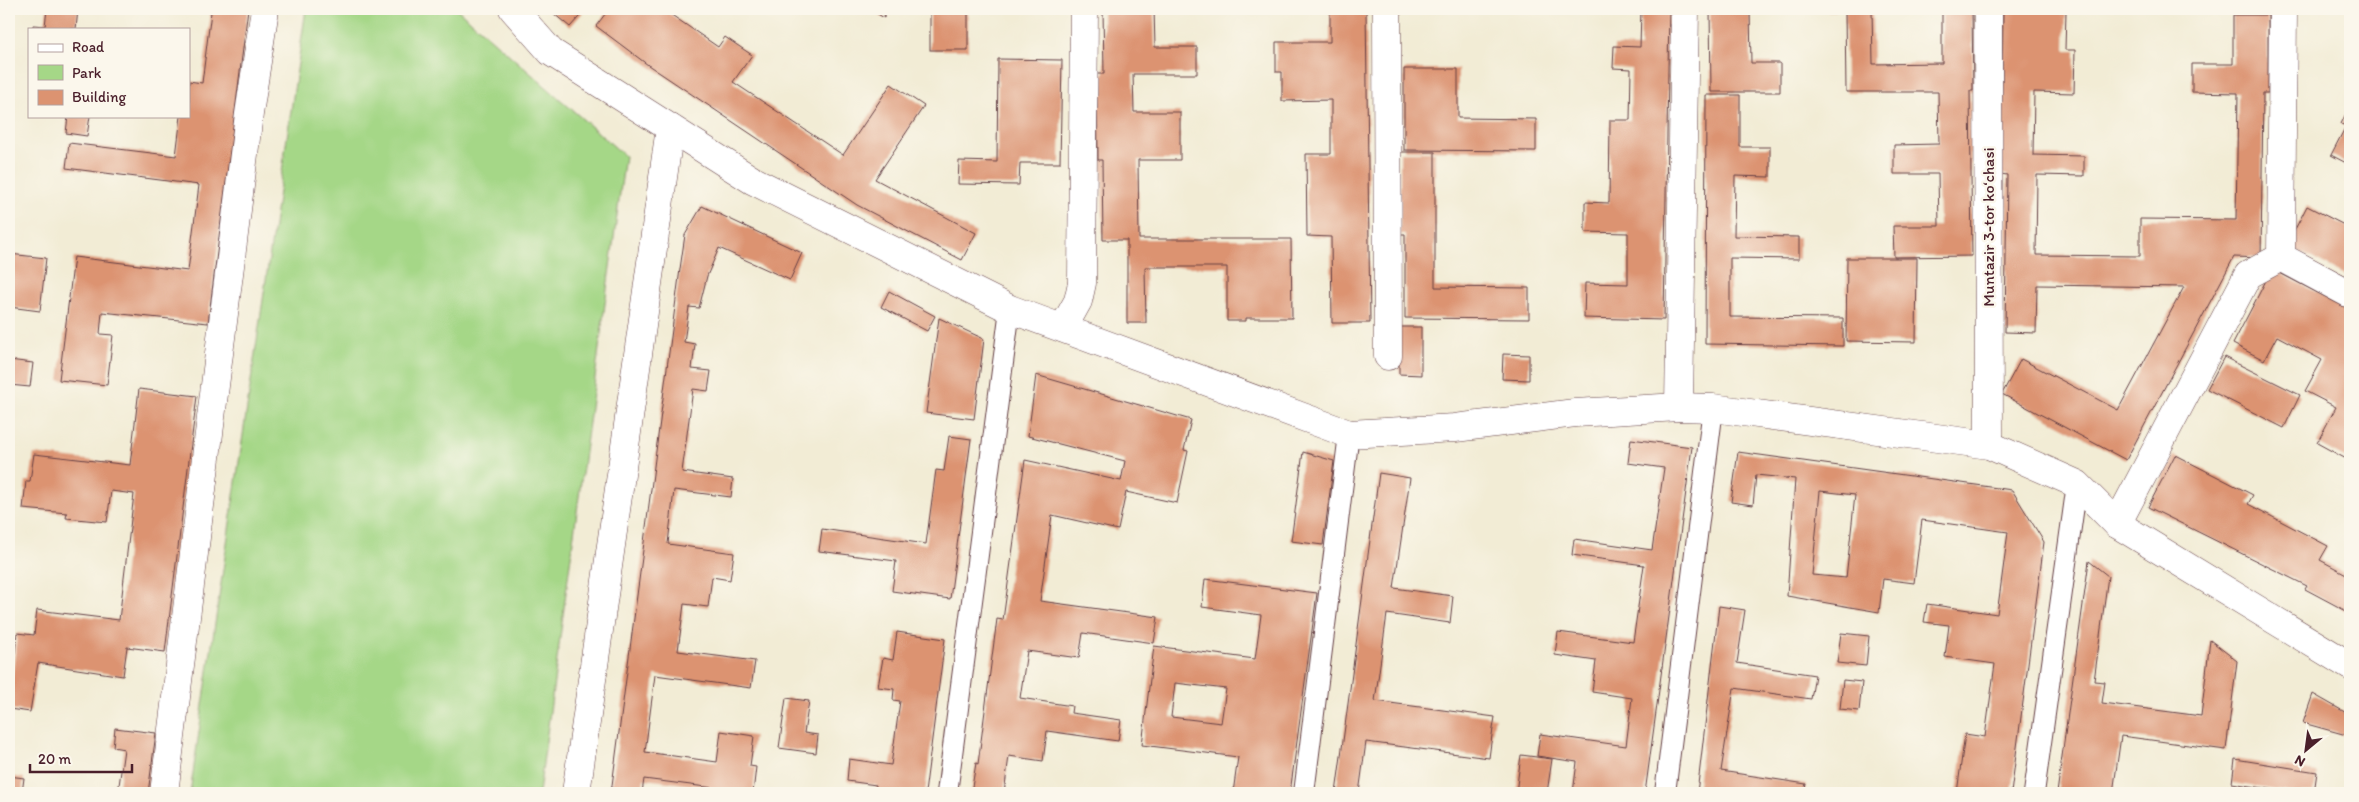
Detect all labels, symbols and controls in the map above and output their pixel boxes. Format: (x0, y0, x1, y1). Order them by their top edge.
legend (28, 28, 190, 118)
text: Road (72, 38, 105, 56)
text: Park (72, 64, 102, 82)
text: Building (72, 88, 126, 106)
street label: Muntazir 3-tor koʻchasi (1979, 147, 1998, 307)
north arrow (2282, 724, 2332, 774)
scale bar (30, 742, 132, 774)
text: 20 m (38, 750, 72, 768)
text: N (2292, 751, 2308, 771)

